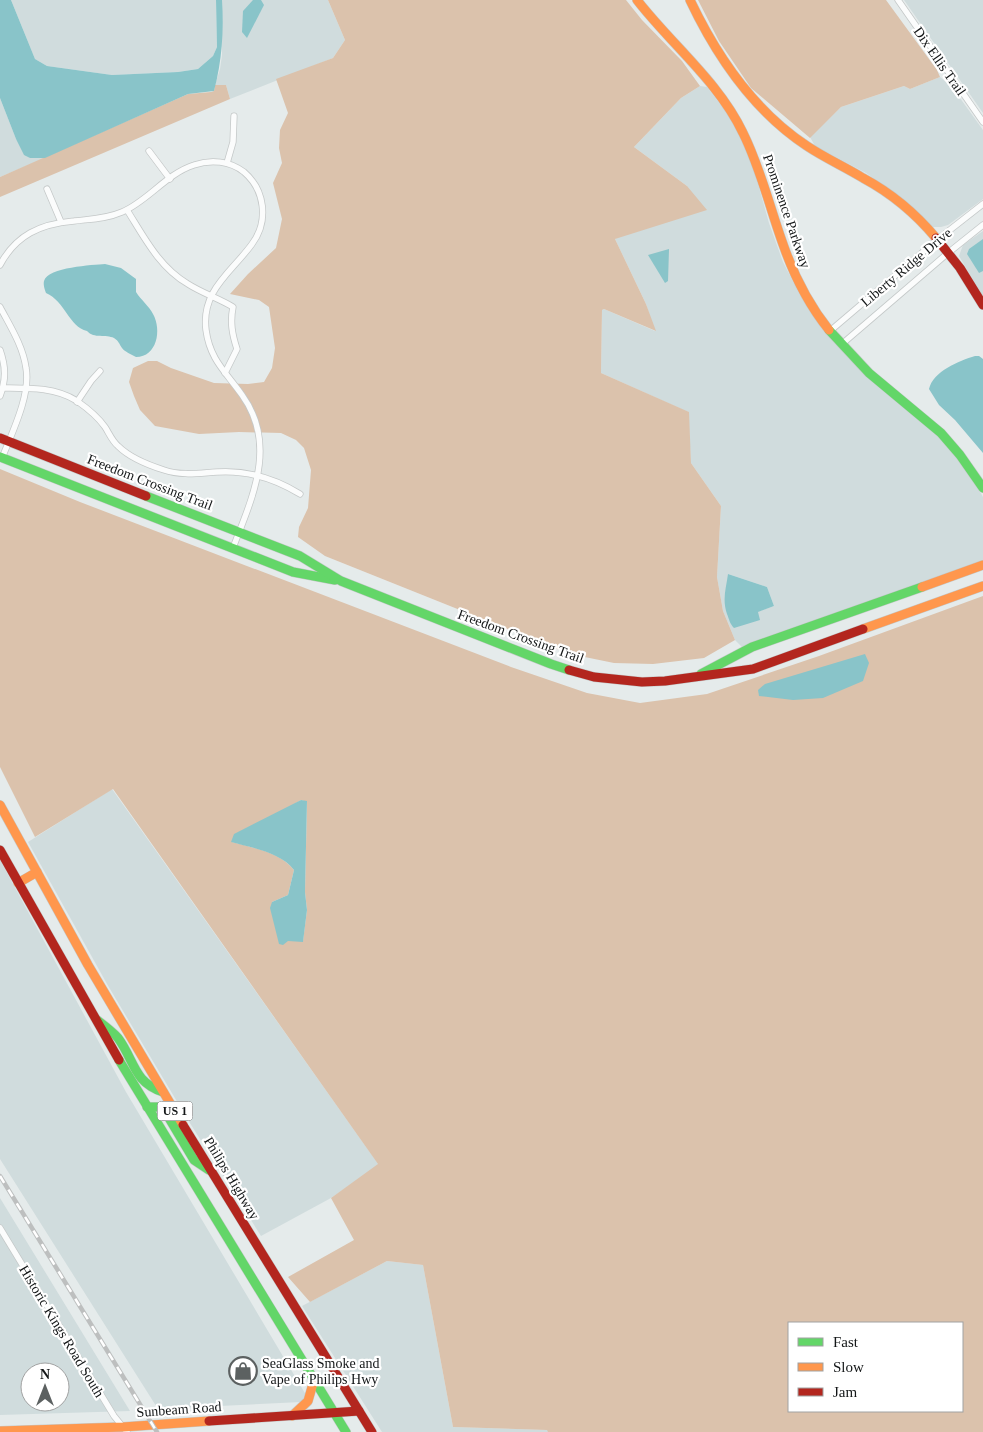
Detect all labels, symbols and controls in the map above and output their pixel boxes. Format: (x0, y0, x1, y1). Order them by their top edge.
street label: Dix Ellis Trail (910, 24, 969, 98)
street label: Prominence Parkway (760, 152, 813, 270)
street label: Liberty Ridge Drive (858, 225, 955, 310)
street label: Freedom Crossing Trail (85, 452, 215, 513)
street label: Freedom Crossing Trail (456, 607, 586, 666)
road number: US 1 (158, 1102, 192, 1120)
street label: Philips Highway (201, 1134, 262, 1222)
street label: Historic Kings Road South (16, 1263, 107, 1400)
legend (788, 1322, 963, 1412)
text: Fast (833, 1334, 859, 1350)
shop icon: SeaGlass Smoke and Vape of Philips Hwy (228, 1356, 258, 1386)
place label: SeaGlass Smoke and Vape of Philips Hwy (262, 1356, 379, 1387)
text: Slow (833, 1359, 864, 1375)
north arrow (20, 1362, 70, 1412)
text: N (40, 1367, 50, 1382)
text: Jam (833, 1384, 857, 1400)
street label: Sunbeam Road (136, 1399, 222, 1420)

